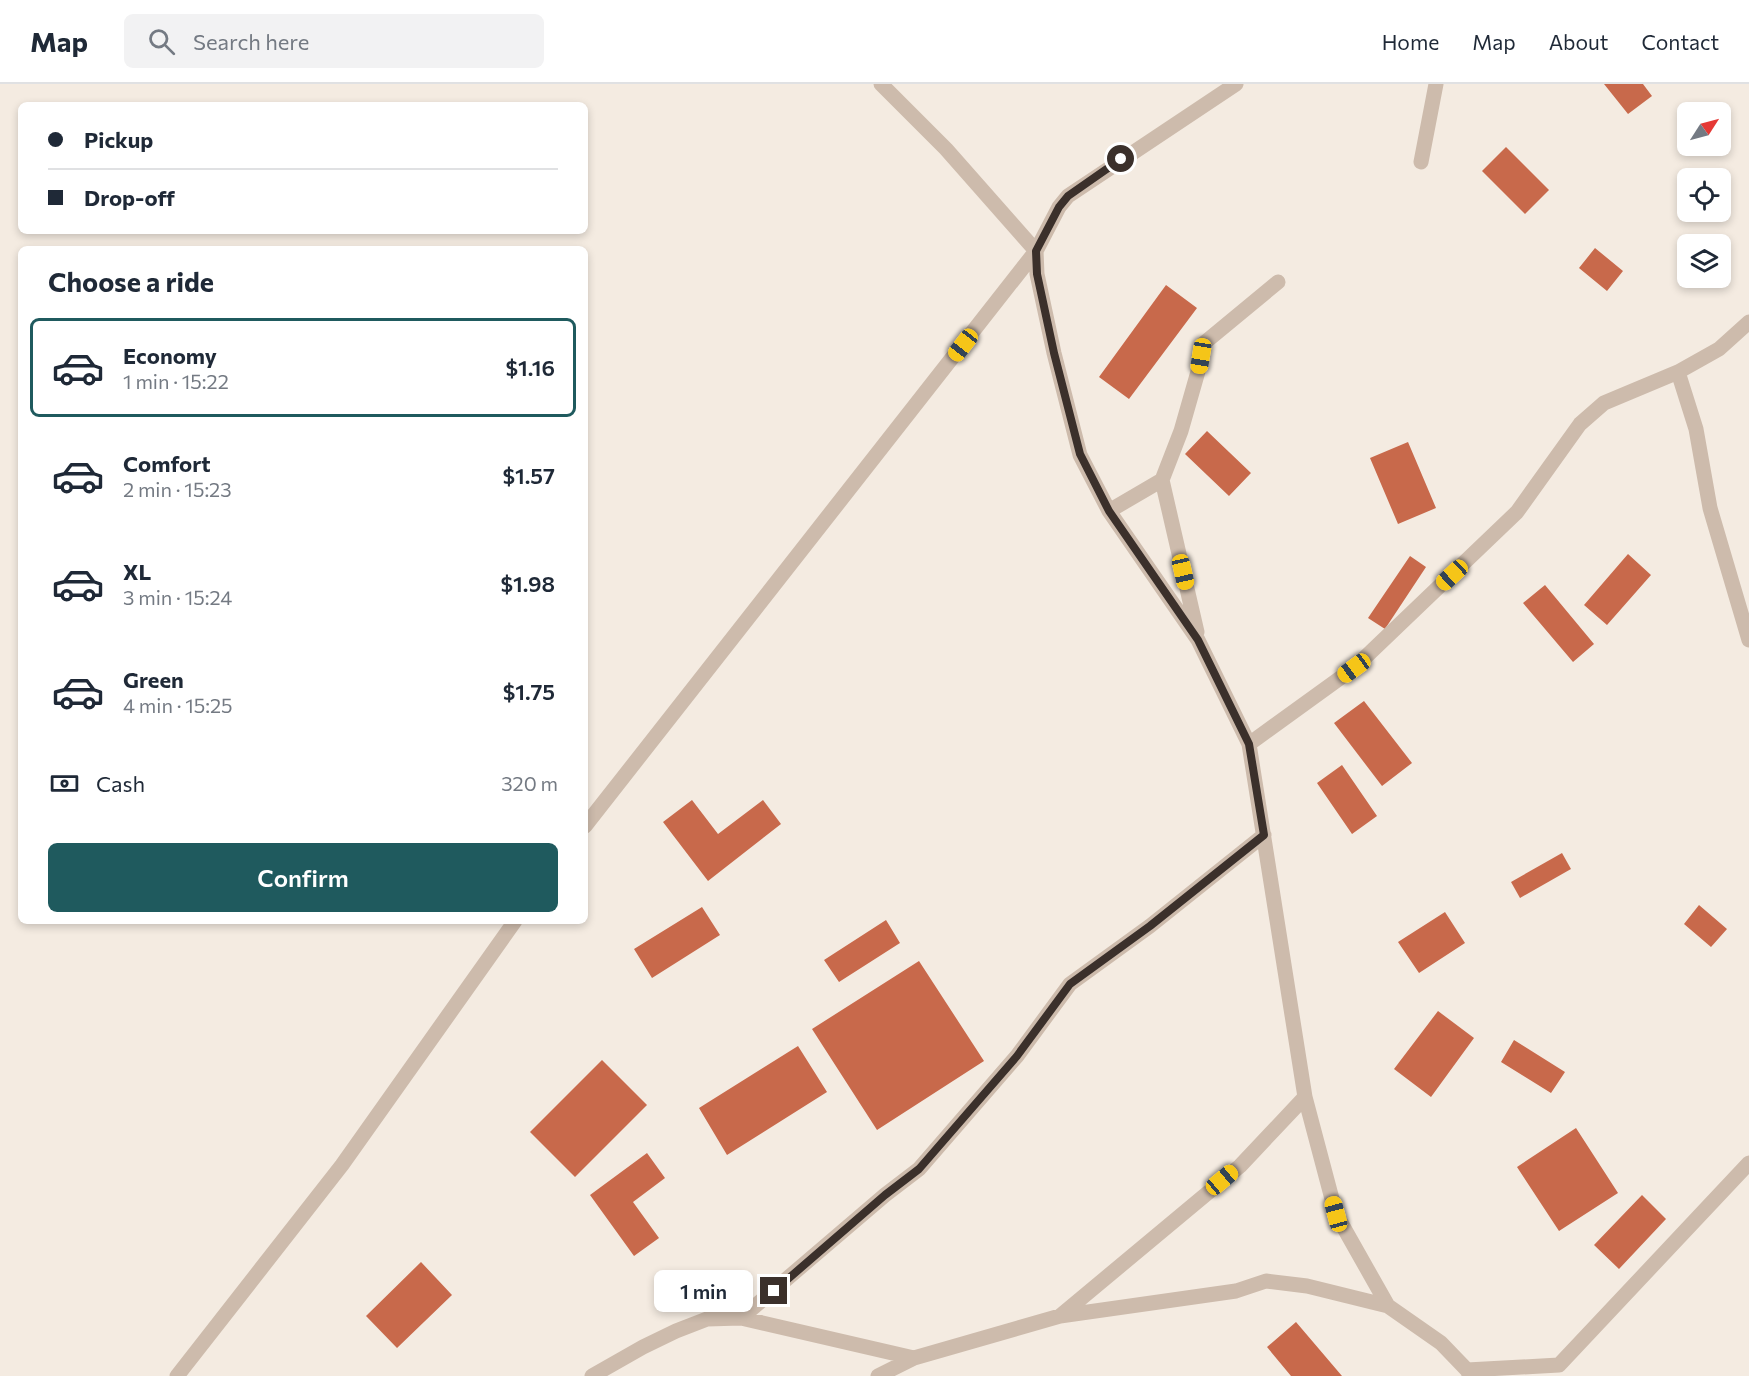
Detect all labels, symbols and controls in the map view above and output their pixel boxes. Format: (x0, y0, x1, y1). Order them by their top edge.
search box (124, 14, 544, 68)
text: Map (30, 24, 88, 58)
icon: search (145, 25, 178, 58)
text: Search here (193, 28, 309, 55)
text: Home (1382, 29, 1439, 54)
text: Map (1472, 29, 1516, 54)
text: About (1549, 29, 1608, 54)
text: Contact (1641, 29, 1719, 54)
north arrow (1677, 102, 1731, 156)
map controls (1677, 102, 1731, 288)
text: Pickup (84, 126, 153, 153)
route start (1107, 145, 1134, 172)
button: locate (1677, 168, 1731, 222)
text: Drop-off (84, 184, 175, 211)
button: layers (1677, 234, 1731, 288)
text: Choose a ride (48, 265, 214, 298)
car (945, 325, 981, 365)
car (1189, 337, 1213, 375)
icon: car (51, 341, 105, 395)
text: Economy (123, 342, 217, 369)
text: $1.16 (505, 354, 555, 381)
text: 1 min · 15:22 (123, 369, 229, 393)
icon: car (51, 449, 105, 503)
text: Comfort (123, 450, 211, 477)
text: $1.57 (502, 462, 555, 489)
text: 2 min · 15:23 (123, 477, 232, 501)
car (1170, 552, 1196, 592)
car (1433, 556, 1471, 594)
icon: car (51, 557, 105, 611)
text: XL (123, 558, 151, 585)
text: $1.98 (500, 570, 555, 597)
text: 3 min · 15:24 (123, 585, 232, 609)
car (1334, 650, 1374, 686)
icon: car (51, 665, 105, 719)
text: Green (123, 666, 184, 693)
text: $1.75 (503, 678, 555, 705)
text: 4 min · 15:25 (123, 693, 233, 717)
icon: cash (48, 767, 81, 800)
text: Cash (96, 770, 145, 797)
text: 320 m (501, 771, 558, 795)
button: Confirm (48, 843, 558, 912)
car (1202, 1162, 1242, 1198)
car (1323, 1194, 1349, 1234)
callout: 1 min (654, 1270, 753, 1312)
route end (760, 1277, 787, 1304)
text: 1 min (680, 1279, 727, 1303)

